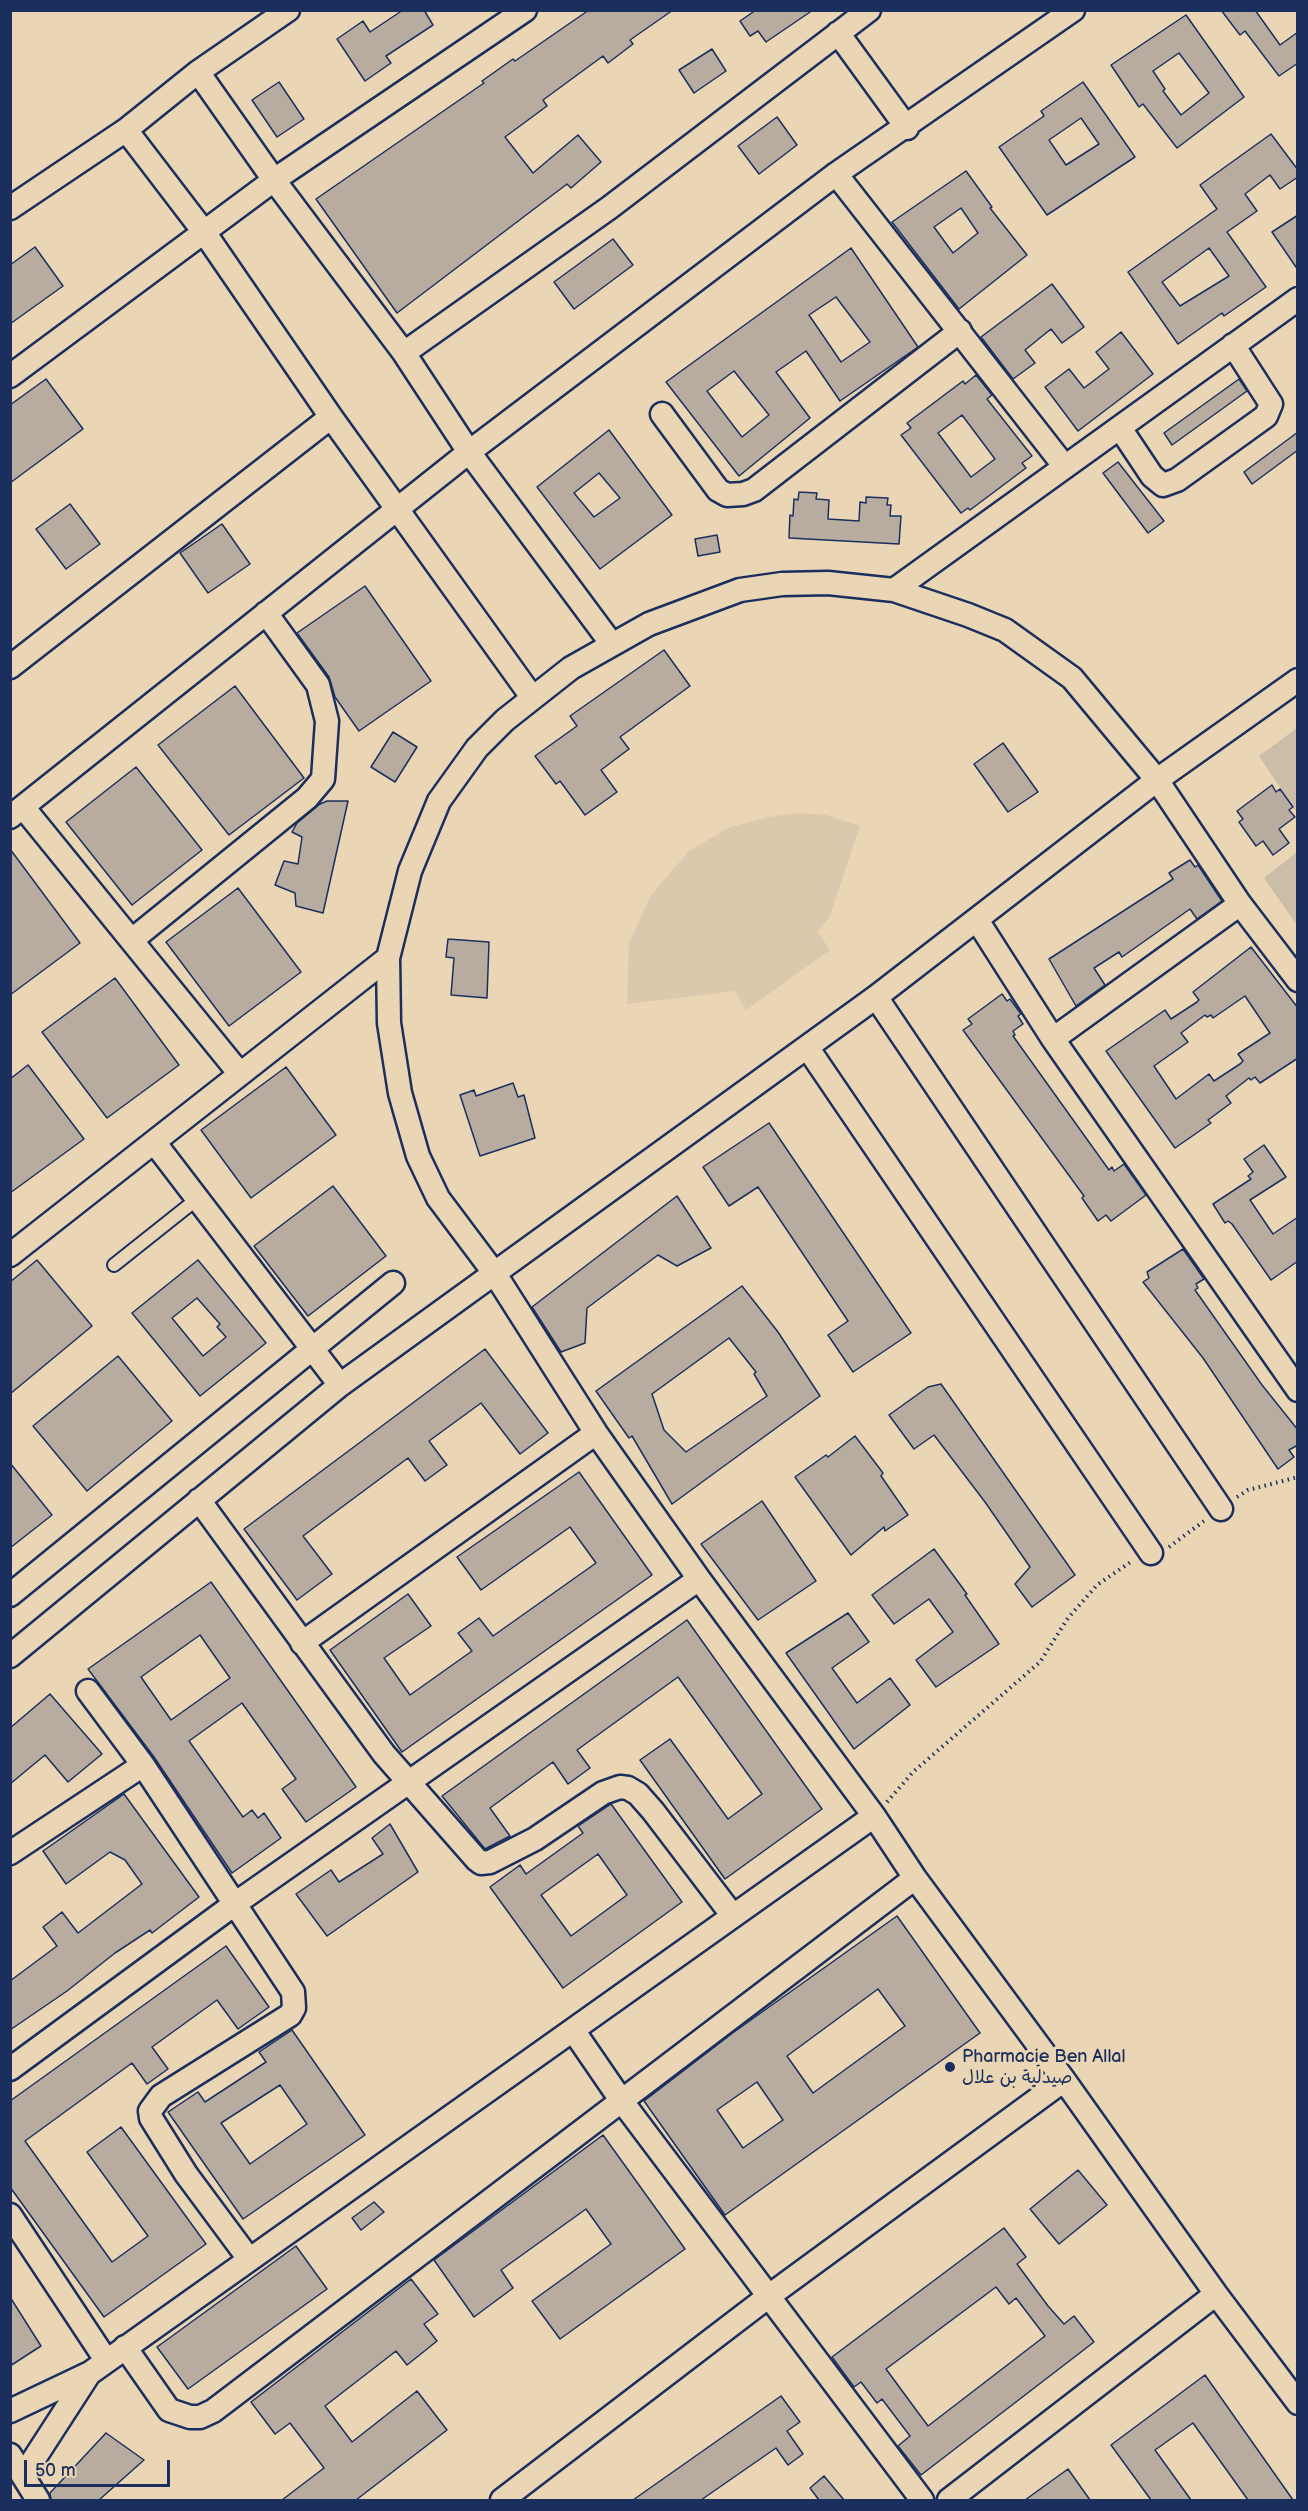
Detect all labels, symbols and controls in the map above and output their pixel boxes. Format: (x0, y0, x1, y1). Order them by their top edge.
place label: Pharmacie Ben Allal صيدلية بن علال (962, 2046, 1125, 2088)
marker: Pharmacie Ben Allal صيدلية بن علال (943, 2060, 957, 2074)
scale bar (27, 2448, 172, 2486)
text: 50 m (35, 2460, 76, 2481)

